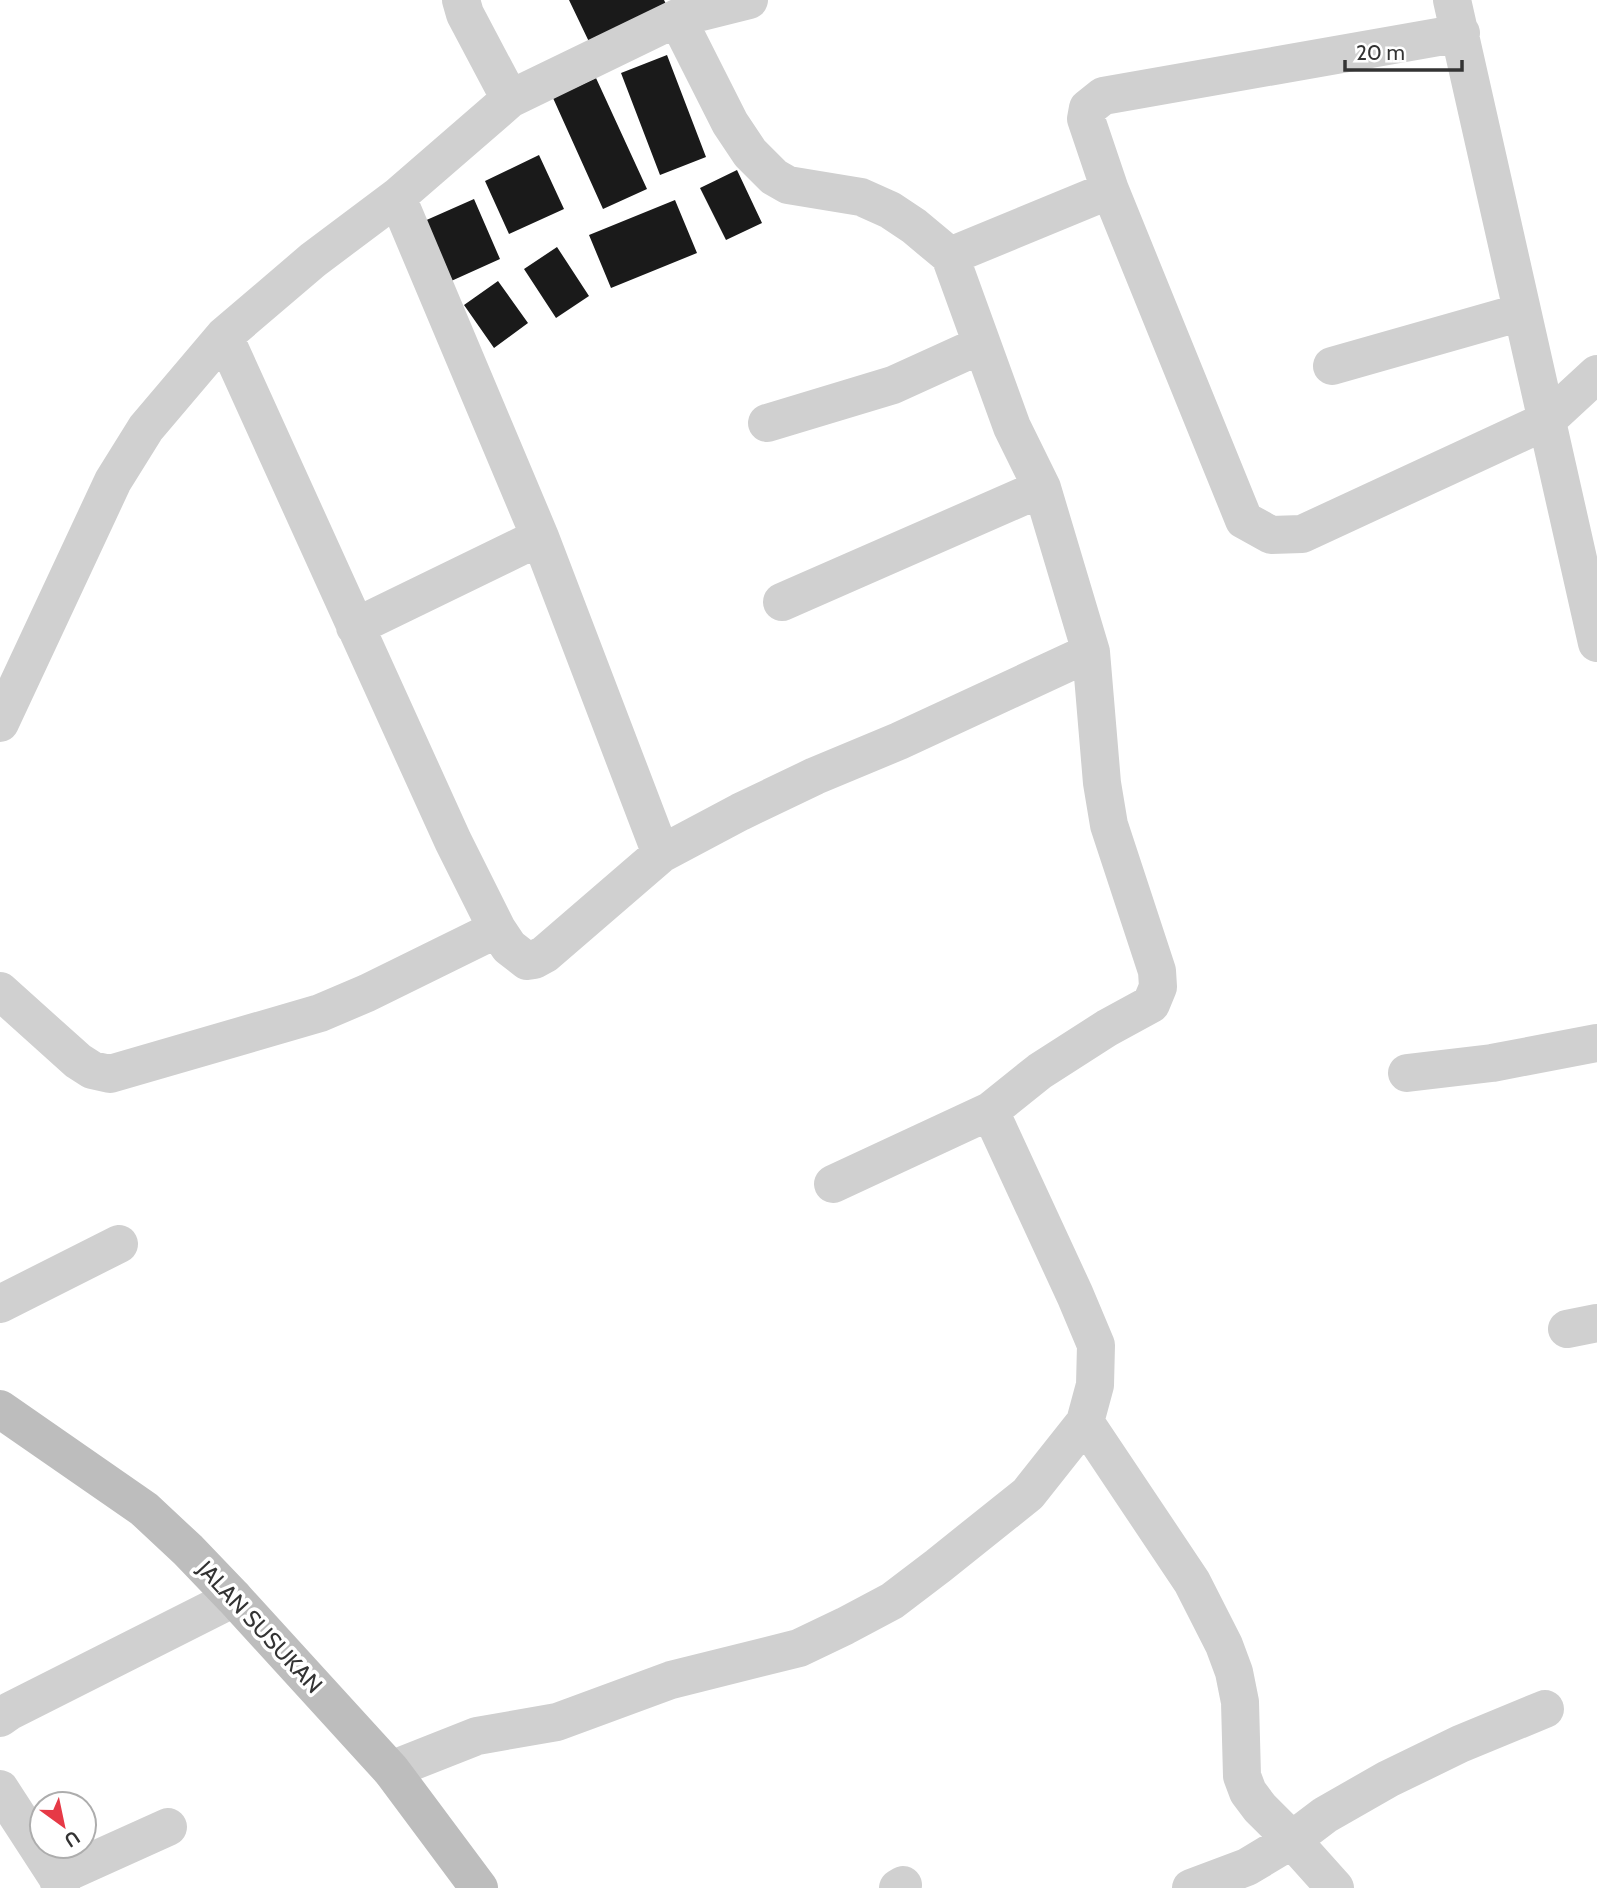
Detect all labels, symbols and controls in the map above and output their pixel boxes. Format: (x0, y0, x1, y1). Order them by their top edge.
scale bar (1345, 28, 1462, 72)
text: 20 m (1356, 40, 1405, 65)
street label: JALAN SUSUKAN (191, 1554, 328, 1699)
north arrow (28, 1790, 98, 1860)
text: U (60, 1825, 84, 1852)

